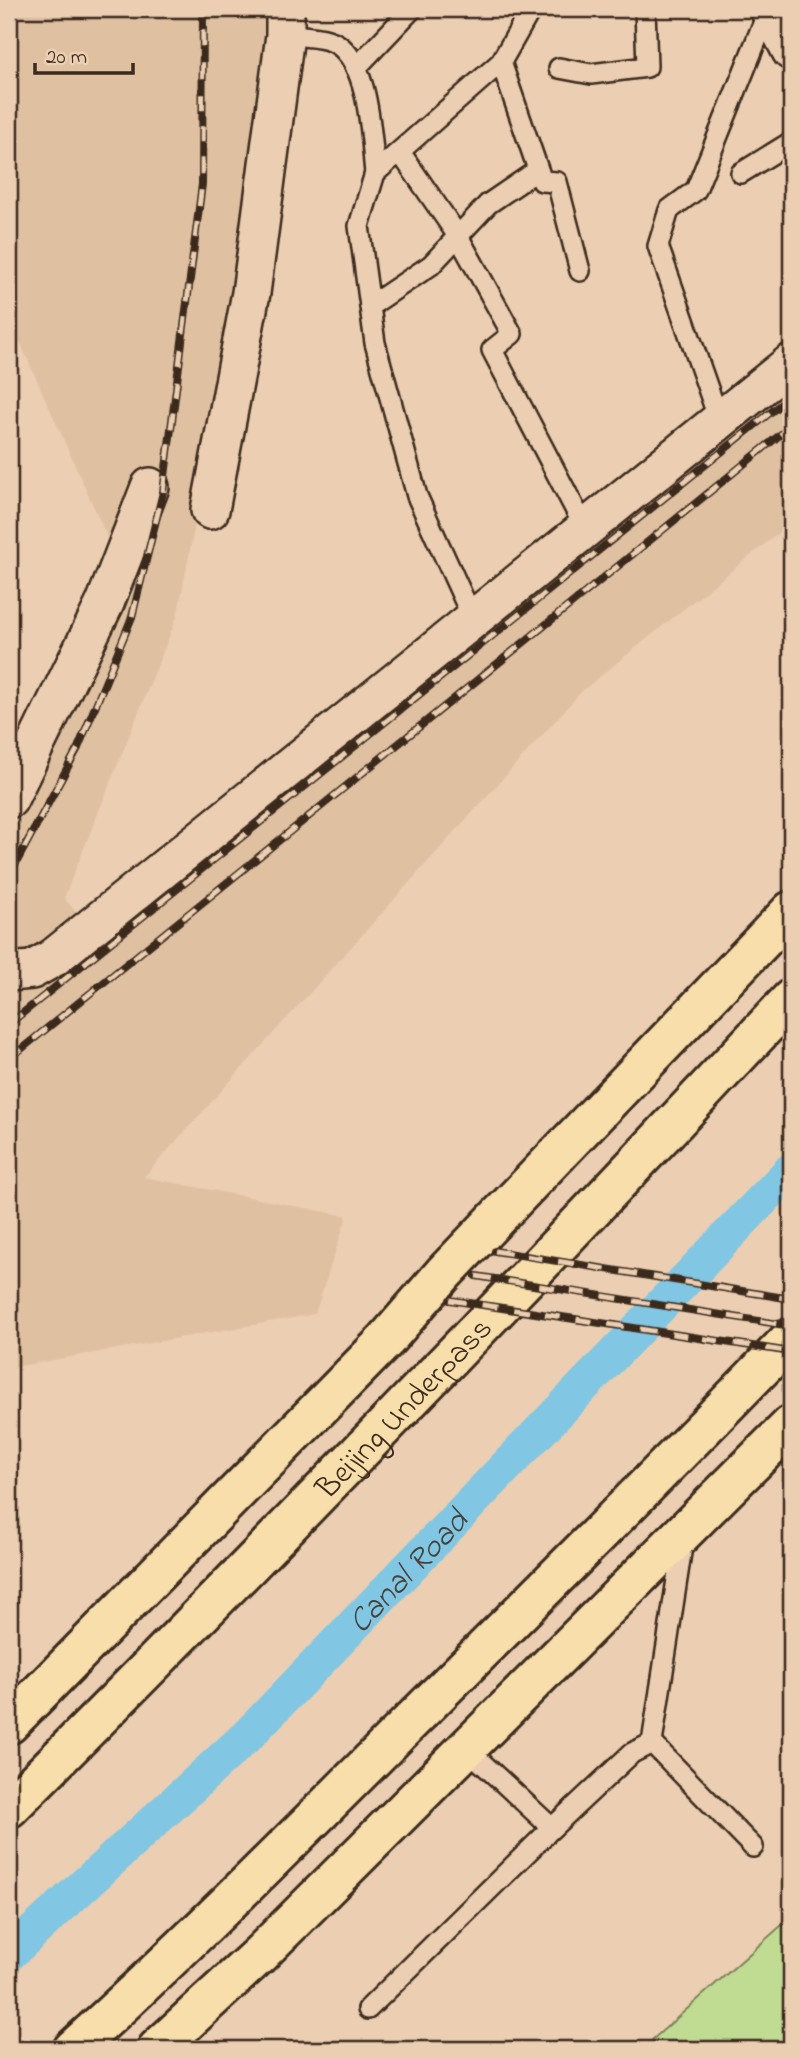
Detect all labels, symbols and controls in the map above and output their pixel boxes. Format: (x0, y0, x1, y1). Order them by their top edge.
scale bar (35, 32, 133, 76)
text: 20 m (46, 43, 87, 73)
street label: Beijing Underpass (305, 1308, 505, 1512)
water label: Canal Road (338, 1499, 482, 1646)

